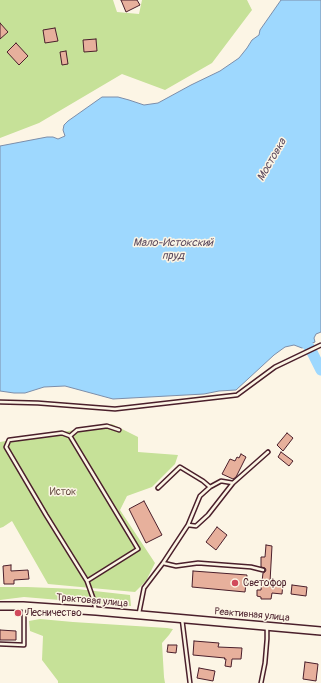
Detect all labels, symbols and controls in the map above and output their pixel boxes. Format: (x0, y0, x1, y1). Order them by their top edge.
water label: Мостовка (255, 136, 289, 184)
water label: Мало-Истокский пруд (133, 236, 213, 262)
park label: Исток (50, 486, 76, 498)
place label: Светофор (243, 577, 287, 589)
marker: Светофор (230, 578, 240, 588)
street label: Трактовая улица (56, 592, 128, 610)
street label: Реактивная улица (214, 606, 290, 624)
place label: Лесничество (26, 607, 82, 619)
marker: Лесничество (13, 608, 23, 618)

